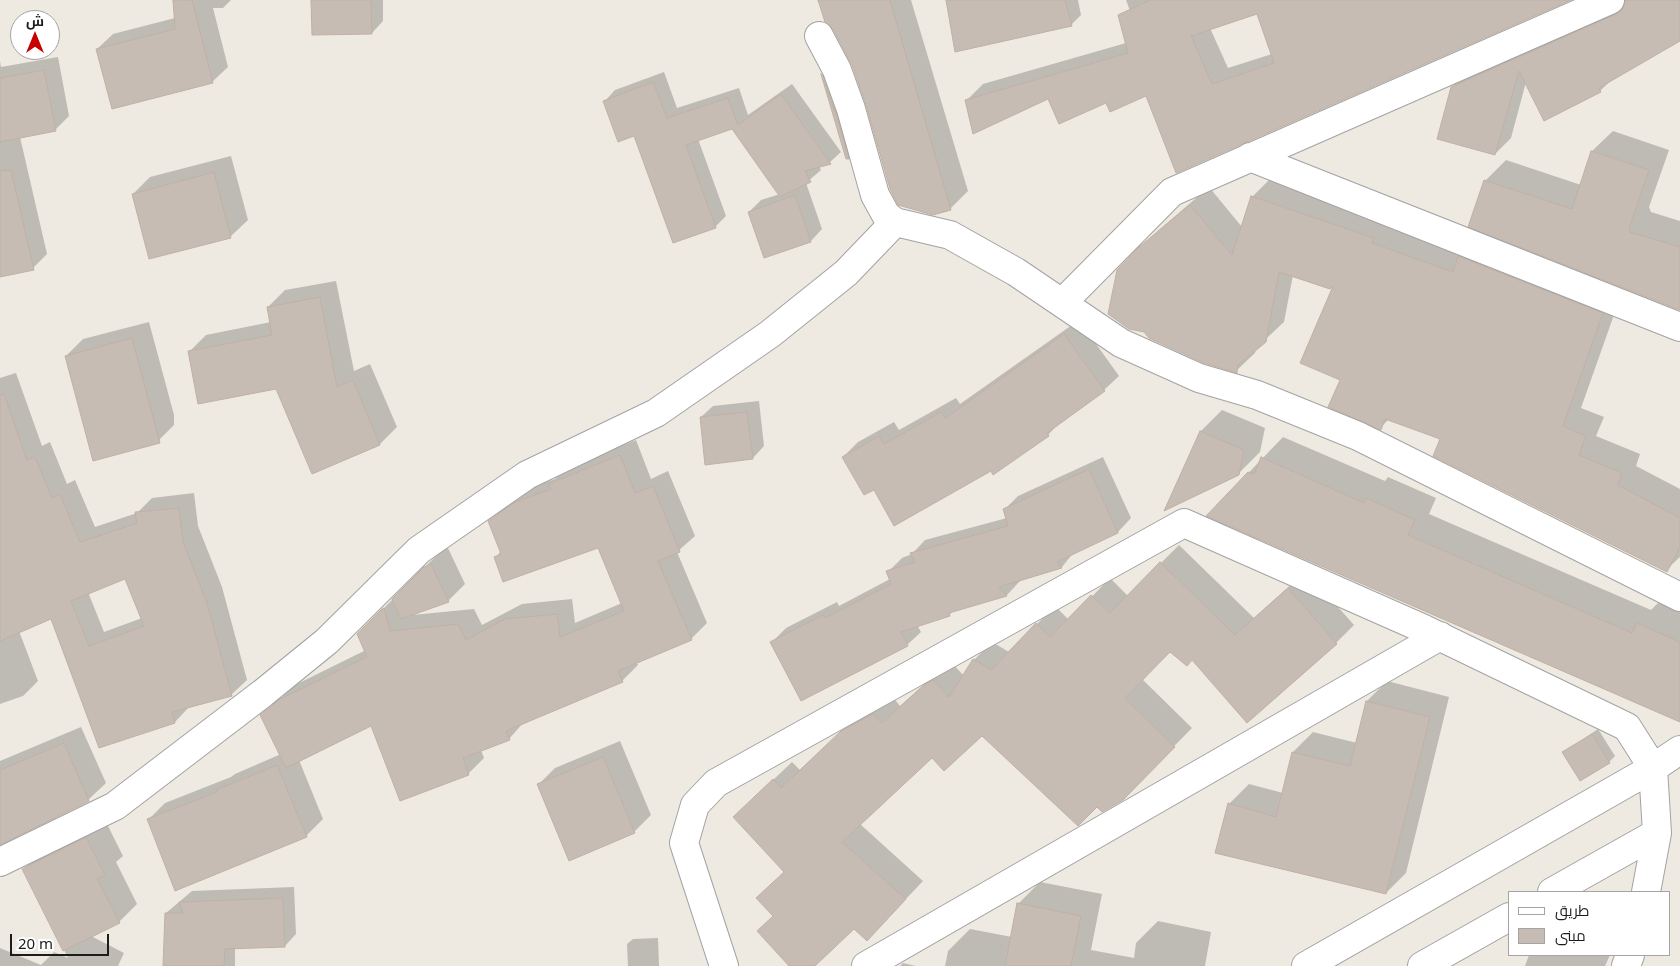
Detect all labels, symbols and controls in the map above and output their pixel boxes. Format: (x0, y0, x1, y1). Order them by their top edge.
north arrow (10, 10, 60, 60)
text: ش (26, 11, 44, 30)
legend (1508, 891, 1670, 956)
text: طريق (1555, 900, 1589, 920)
scale bar (12, 924, 111, 956)
text: مبنى (1555, 925, 1586, 945)
text: 20 m (18, 933, 53, 953)

